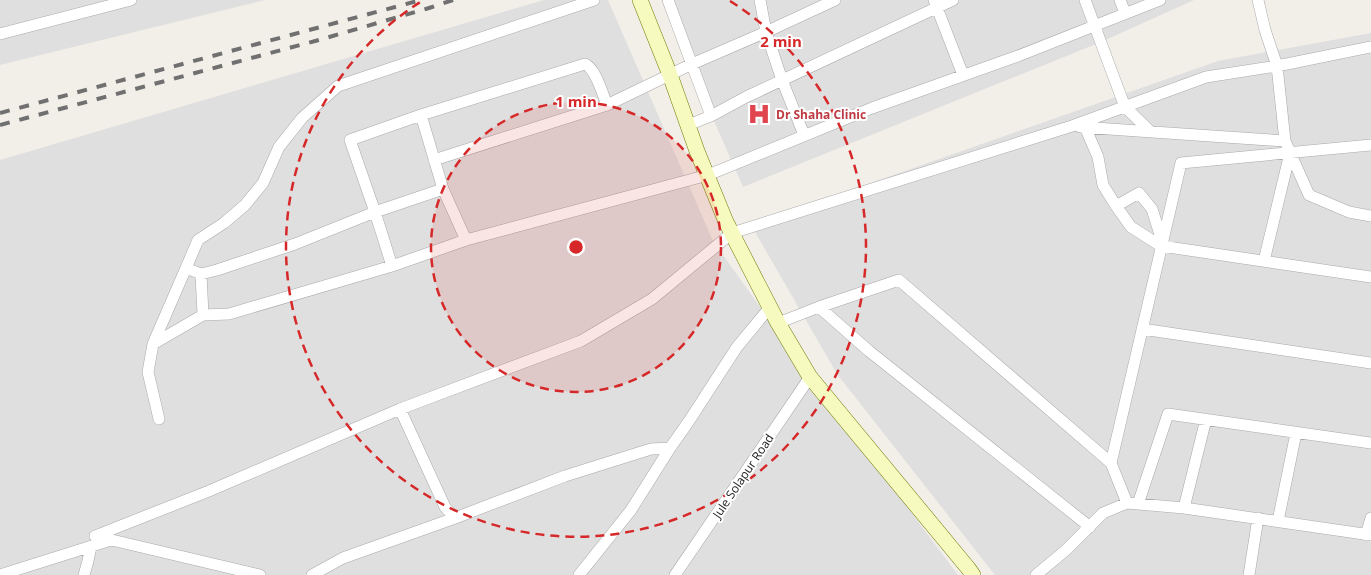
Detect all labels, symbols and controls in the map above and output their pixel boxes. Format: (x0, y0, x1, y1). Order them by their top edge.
text: 2 min (760, 31, 802, 51)
text: 1 min (555, 91, 597, 111)
hospital icon: Dr Shaha Clinic (746, 101, 772, 127)
place label: Dr Shaha Clinic (776, 106, 866, 123)
centre of rings (567, 238, 585, 256)
street label: Jule Solapur Road (708, 430, 778, 522)

